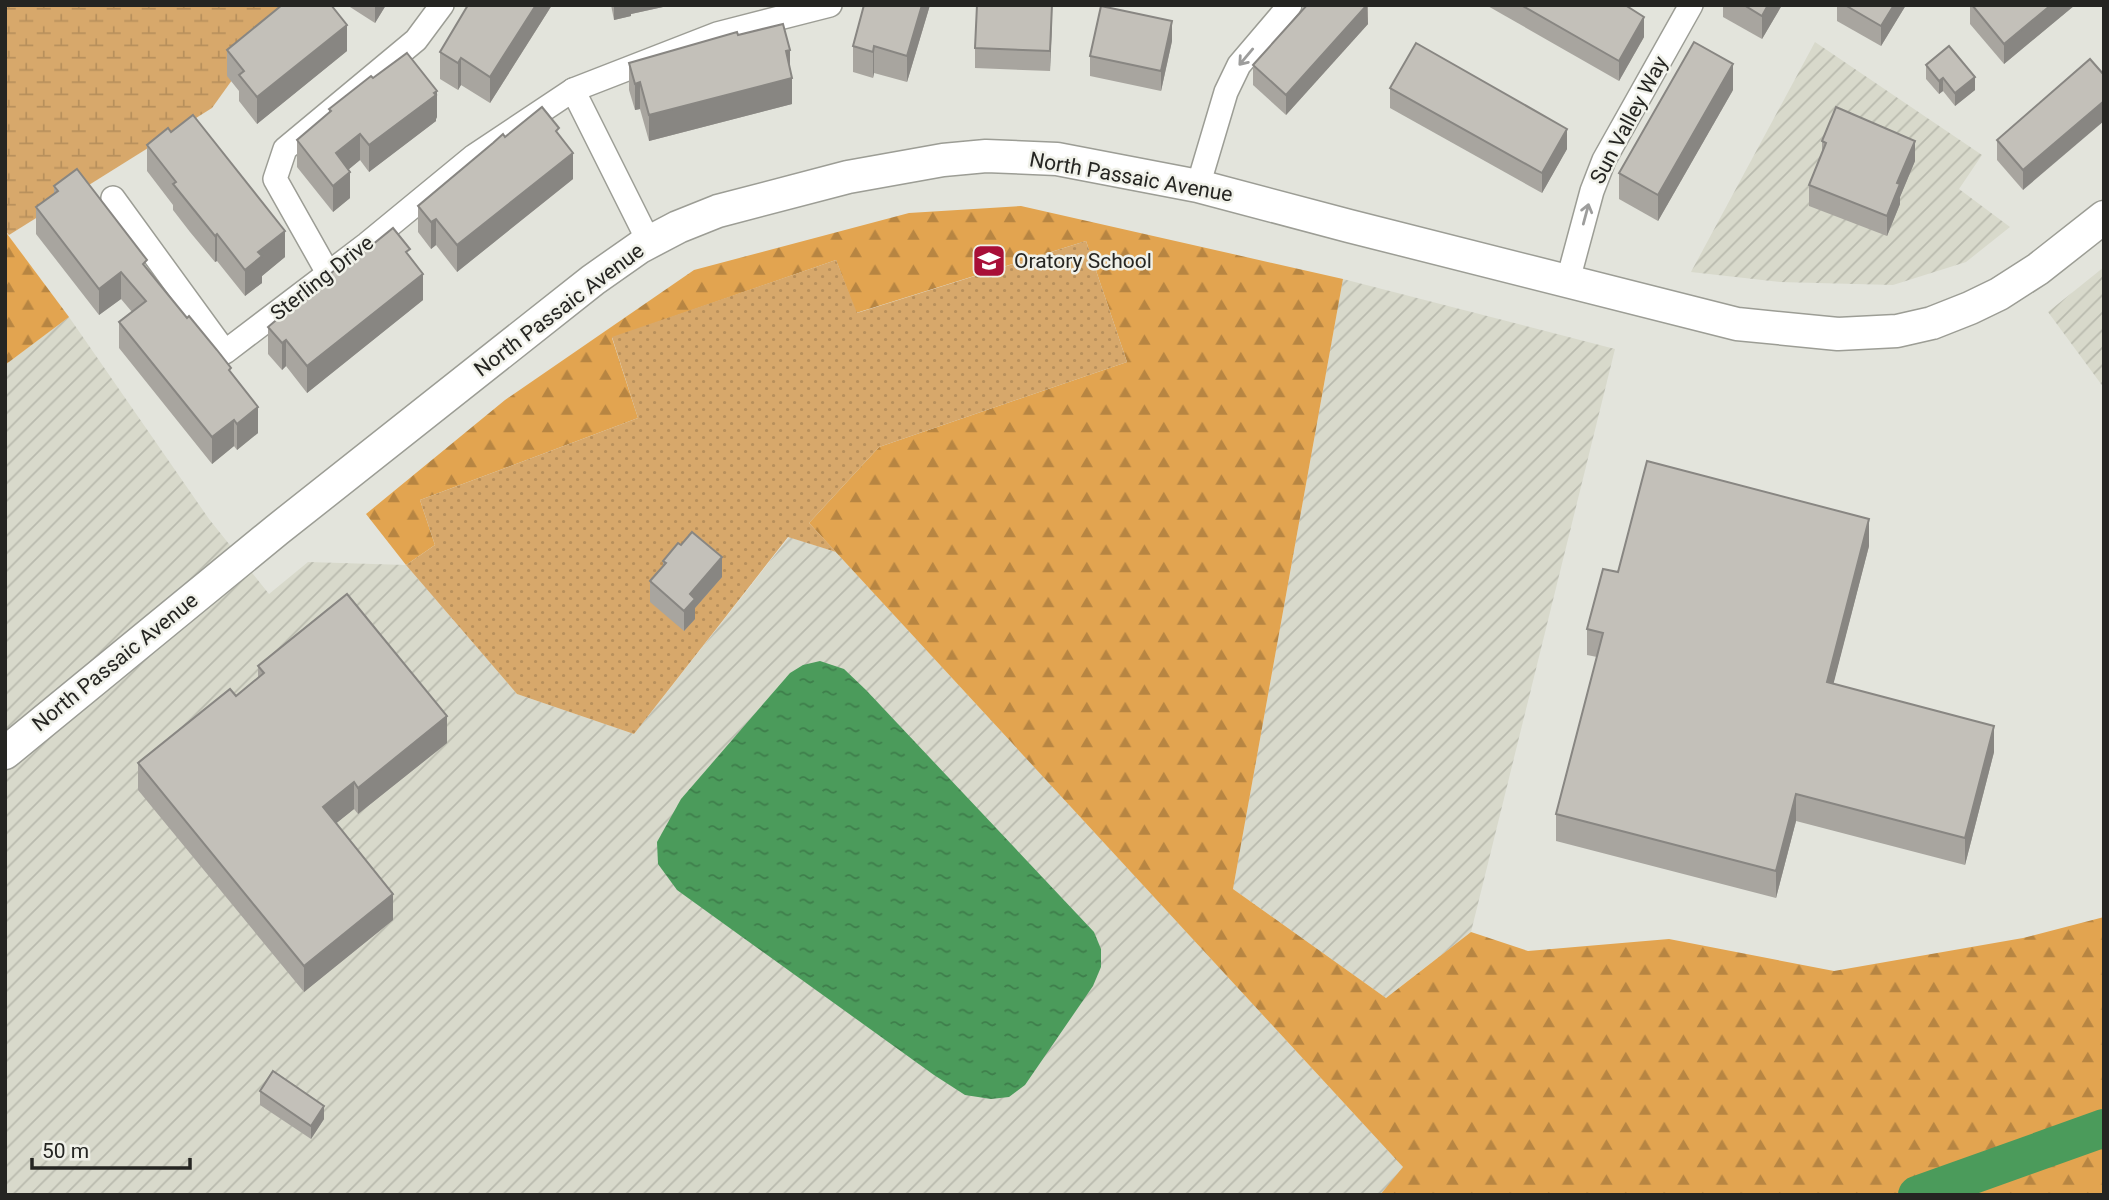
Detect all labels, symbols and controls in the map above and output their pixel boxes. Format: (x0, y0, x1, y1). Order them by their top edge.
one-way arrow (1238, 48, 1253, 66)
street label: Sun Valley Way (1585, 52, 1673, 188)
street label: North Passaic Avenue (1028, 147, 1234, 207)
one-way arrow (1580, 203, 1593, 225)
street label: Sterling Drive (266, 230, 378, 326)
street label: North Passaic Avenue (470, 238, 648, 382)
school or university icon: Oratory School (970, 242, 1008, 280)
place label: Oratory School (1014, 249, 1152, 273)
street label: North Passaic Avenue (27, 588, 203, 736)
scale bar (32, 1126, 189, 1170)
text: 50 m (42, 1139, 89, 1163)

